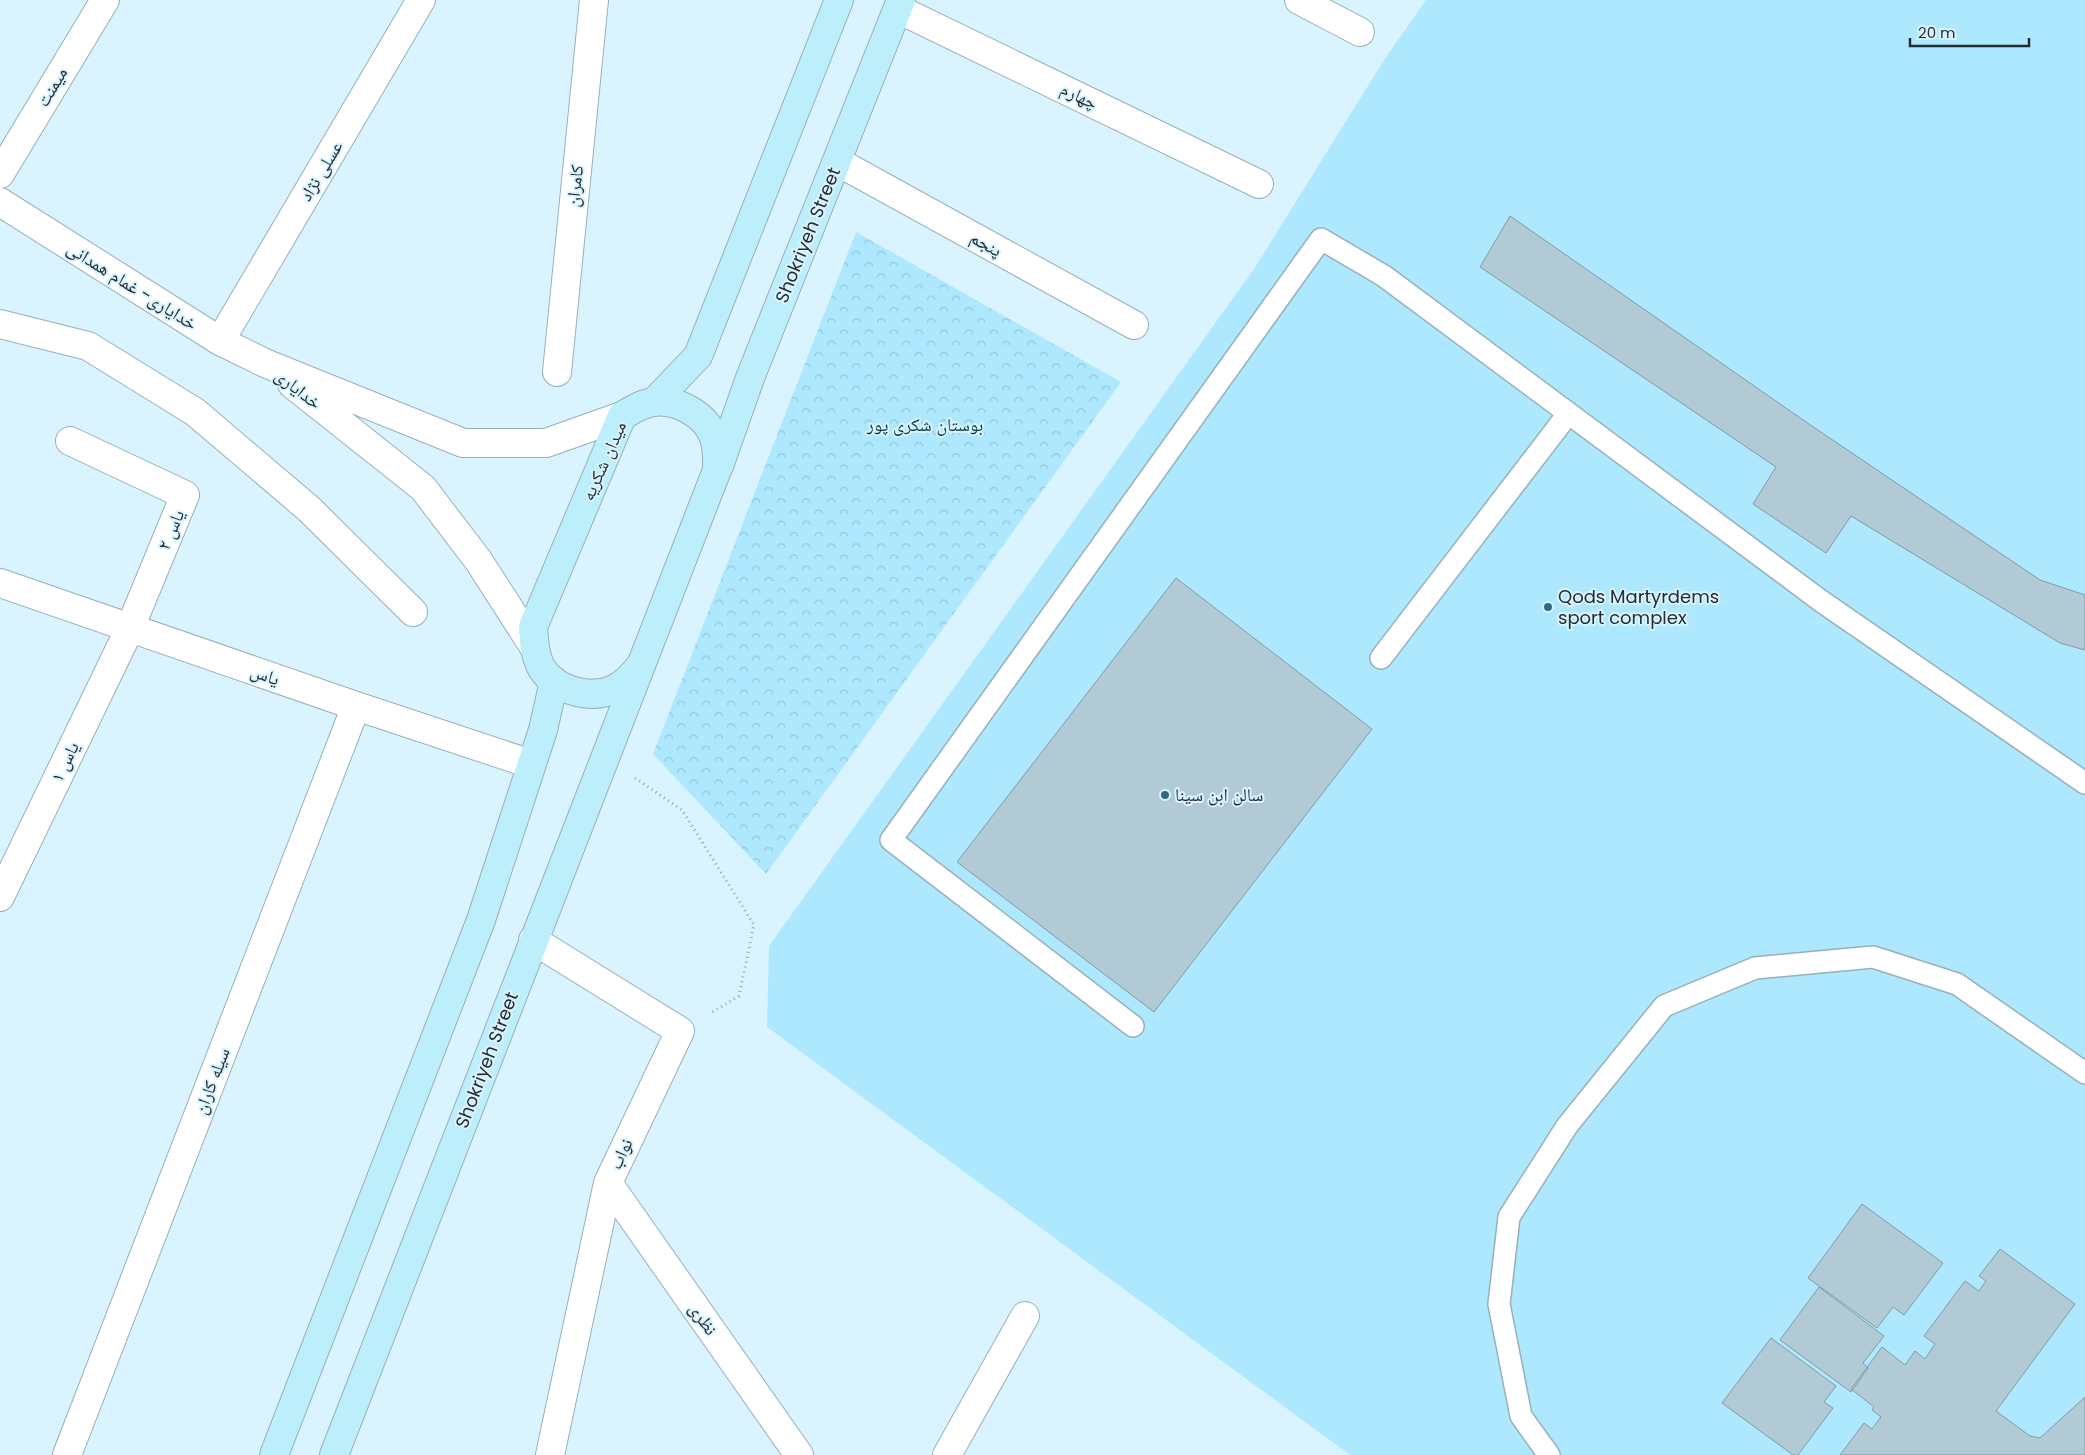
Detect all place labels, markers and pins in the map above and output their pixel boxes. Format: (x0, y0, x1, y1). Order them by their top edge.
place label: Qods Martyrdems sport complex (1558, 584, 1719, 630)
marker: Qods Martyrdems sport complex (1542, 601, 1554, 613)
place label: سالن ابن سینا (1175, 782, 1263, 807)
marker: سالن ابن سینا (1159, 789, 1171, 801)

